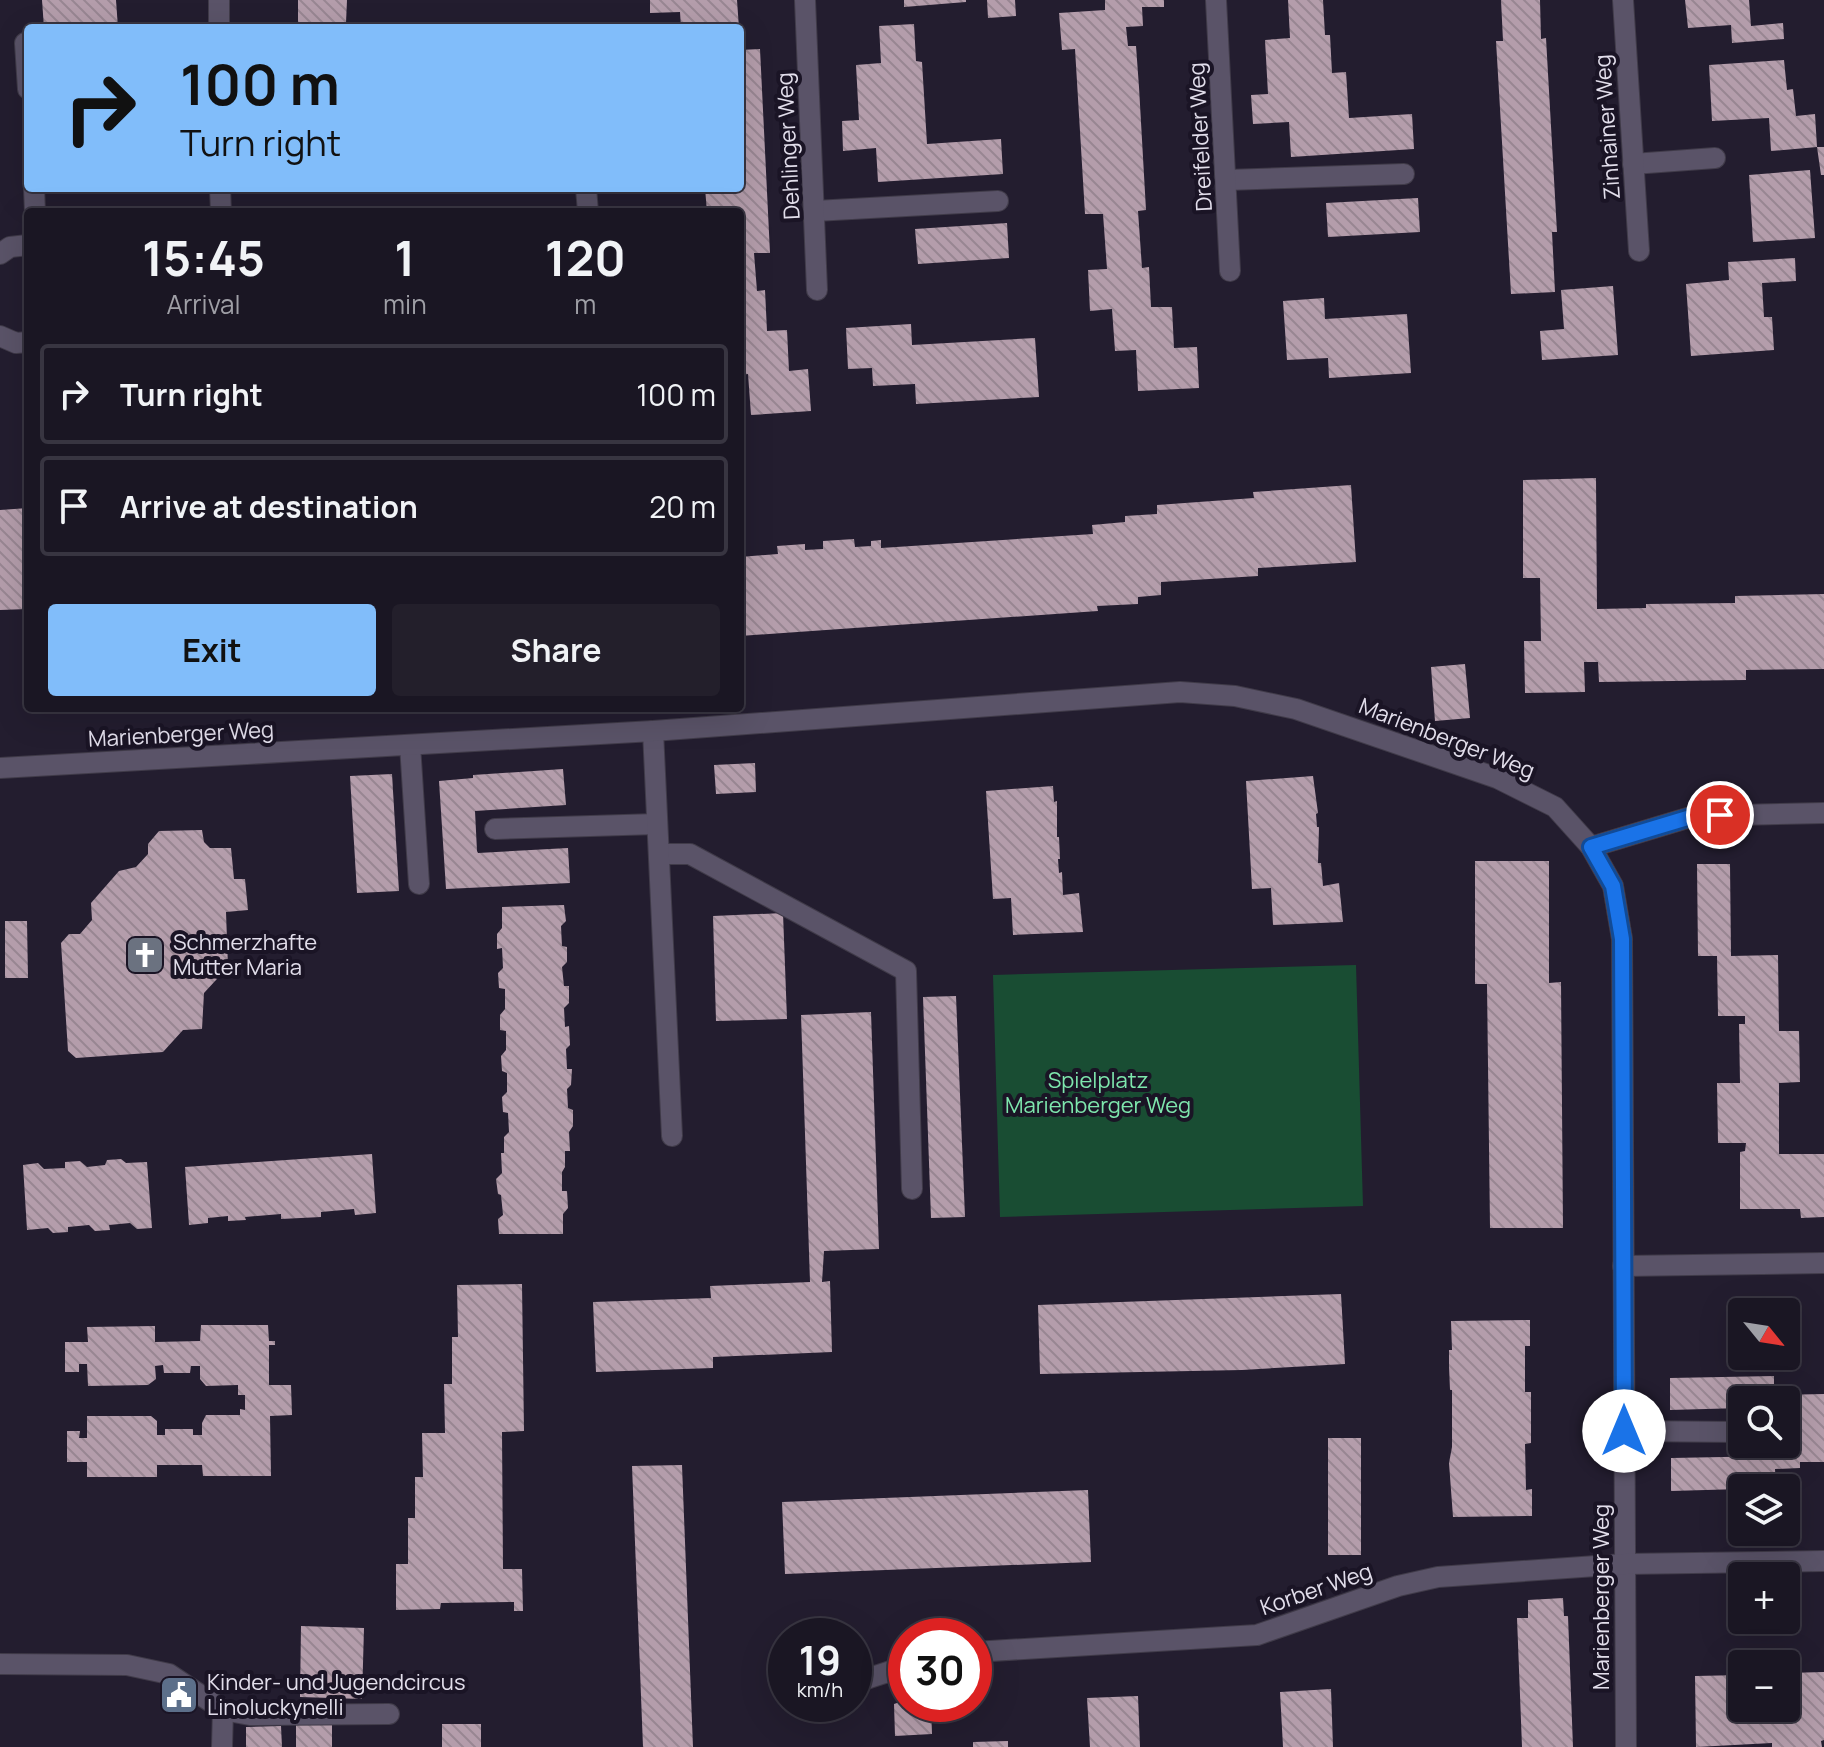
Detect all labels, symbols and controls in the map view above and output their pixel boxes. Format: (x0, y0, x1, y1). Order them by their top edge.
text: 100 m (180, 45, 340, 122)
street label: Zinhainer Weg (1587, 53, 1627, 201)
icon: right (48, 56, 152, 160)
street label: Dreifelder Weg (1181, 62, 1219, 212)
street label: Dehlinger Weg (769, 72, 807, 220)
text: Turn right (180, 118, 341, 167)
text: 15:45 (142, 225, 265, 290)
text: 1 (394, 225, 415, 290)
text: 120 (545, 225, 626, 290)
text: Arrival (166, 286, 241, 322)
text: min (383, 286, 427, 322)
text: m (574, 286, 596, 322)
icon: right (52, 372, 96, 416)
text: Turn right (120, 374, 263, 415)
text: 100 m (636, 374, 716, 415)
icon: arrive (52, 484, 96, 528)
text: Arrive at destination (120, 486, 418, 527)
text: 20 m (649, 486, 716, 527)
button: Exit (48, 604, 376, 696)
button: Share (392, 604, 720, 696)
street label: Marienberger Weg (1355, 691, 1539, 785)
street label: Marienberger Weg (87, 714, 275, 754)
pin (1686, 781, 1754, 849)
icon: arrive (1698, 793, 1742, 837)
place label: Schmerzhafte Mutter Maria (173, 927, 317, 982)
church icon: Schmerzhafte Mutter Maria (124, 934, 166, 976)
park label: Spielplatz Marienberger Weg (1005, 1065, 1191, 1120)
north arrow (1728, 1298, 1800, 1370)
map controls (1728, 1298, 1800, 1722)
button: search (1728, 1386, 1800, 1458)
position arrow (1582, 1389, 1666, 1473)
button: layers (1728, 1474, 1800, 1546)
street label: Marienberger Weg (1586, 1504, 1616, 1690)
street label: Korber Weg (1256, 1556, 1376, 1622)
button: + (1728, 1562, 1800, 1634)
speed limit sign: 30 (888, 1618, 992, 1722)
text: 19 (799, 1632, 841, 1687)
button: − (1728, 1650, 1800, 1722)
place label: Kinder- und Jugendcircus Linoluckynelli (207, 1667, 466, 1722)
public building icon: Kinder- und Jugendcircus Linoluckynelli (158, 1674, 200, 1716)
text: km/h (797, 1676, 843, 1703)

